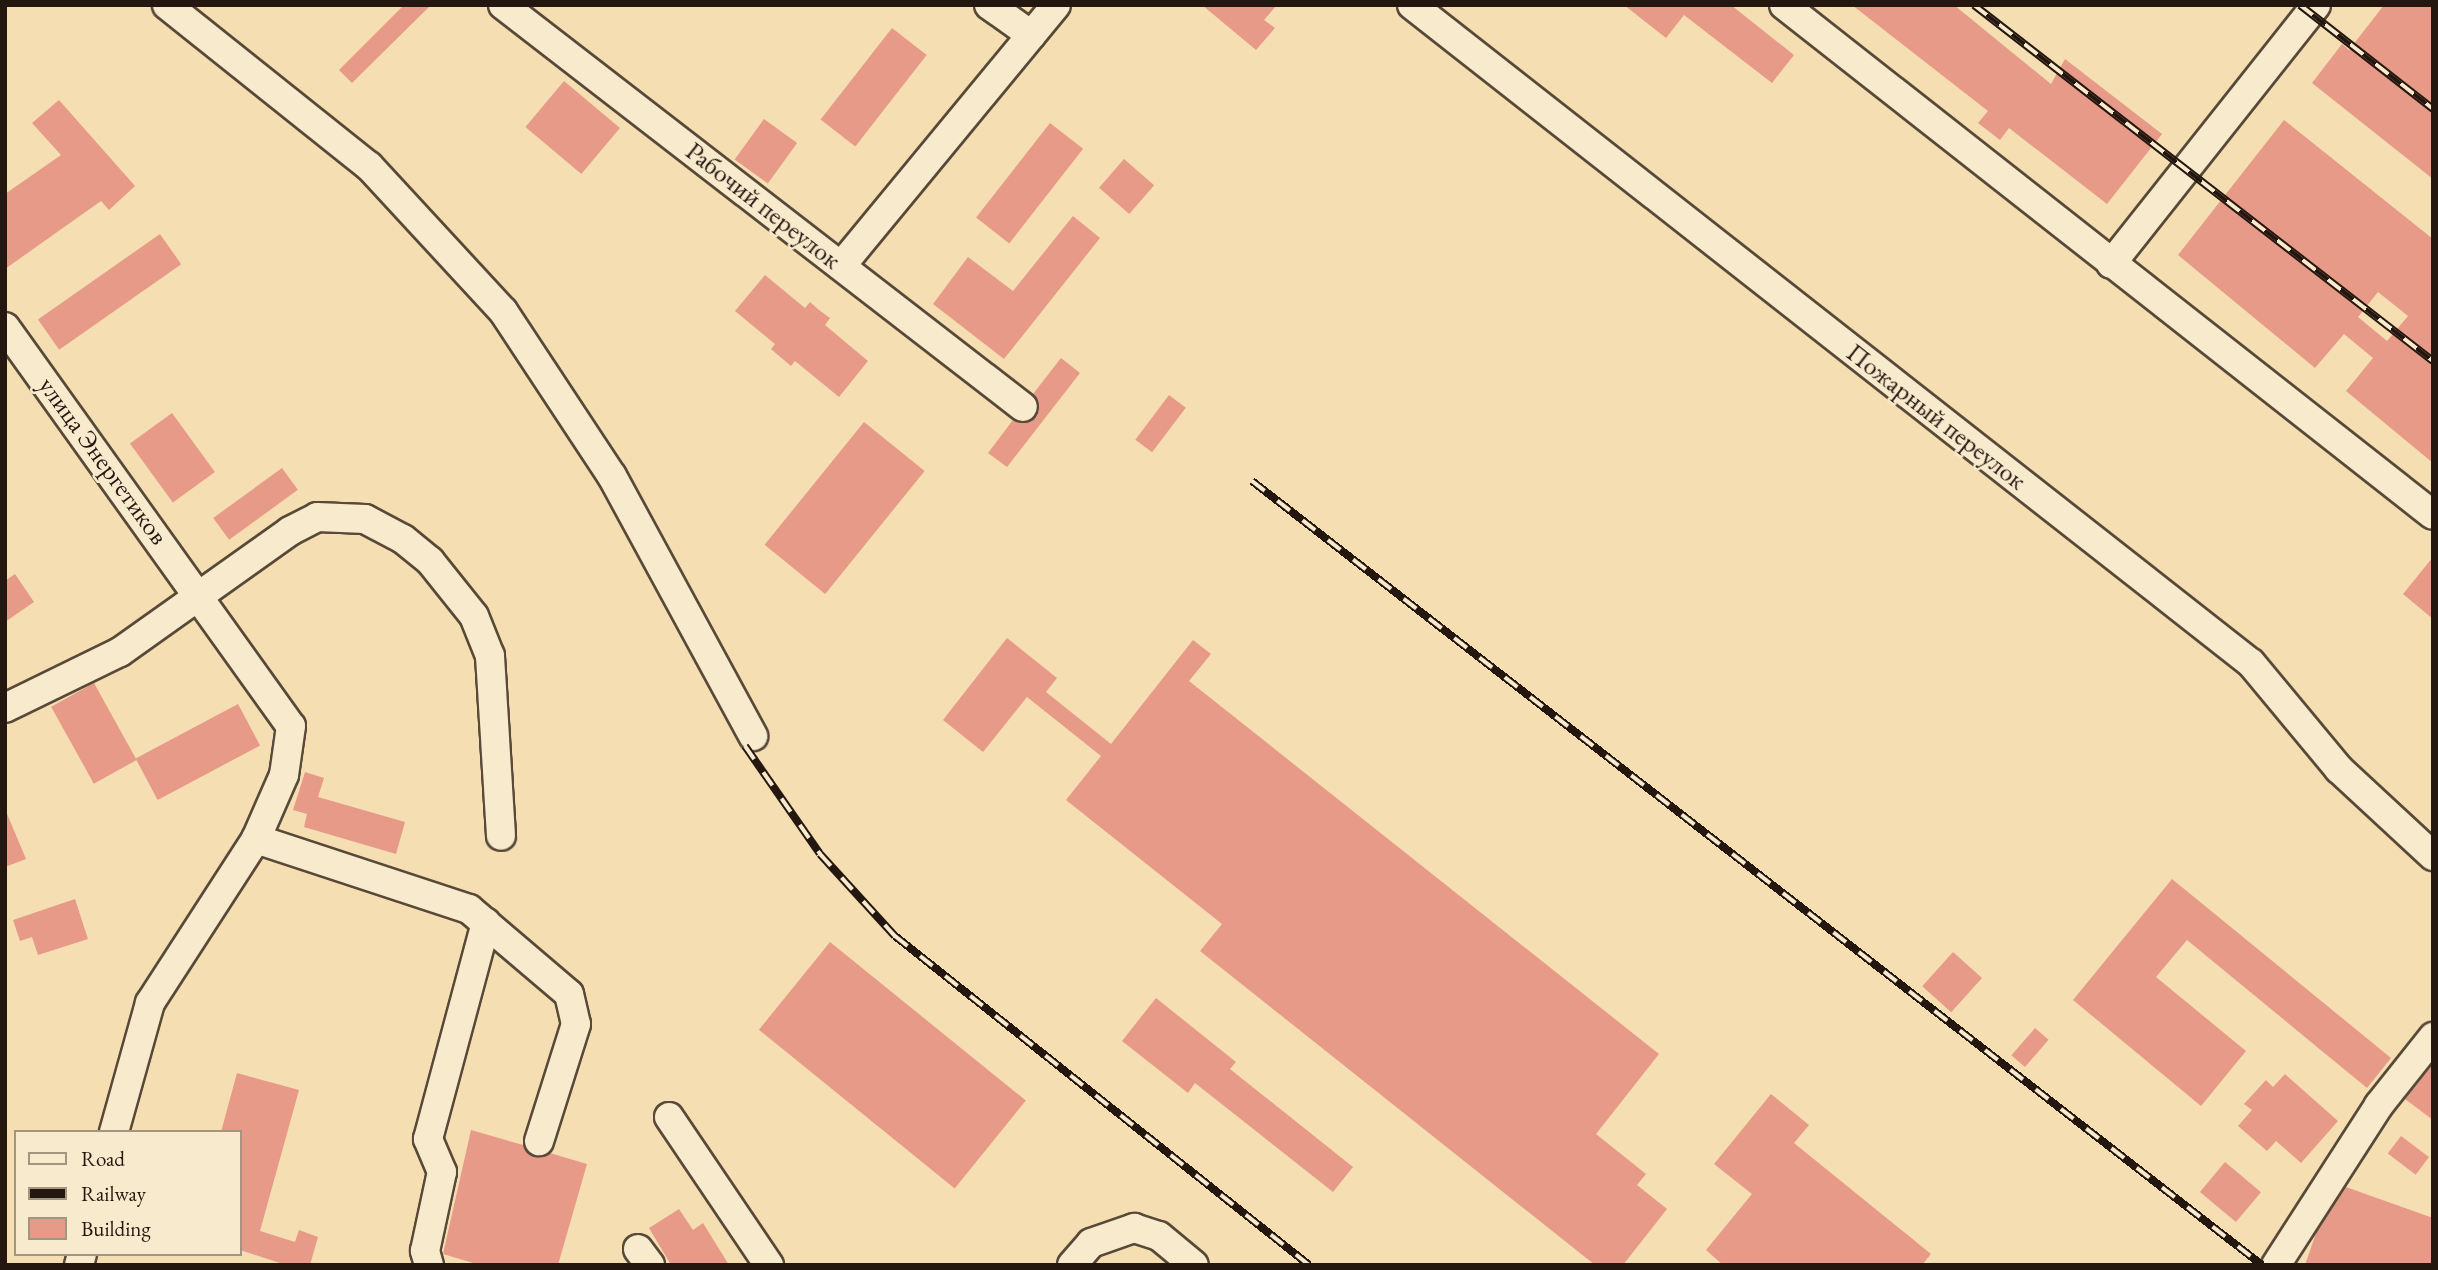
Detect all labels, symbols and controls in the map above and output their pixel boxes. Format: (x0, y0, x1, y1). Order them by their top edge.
street label: Рабочий переулок (679, 136, 847, 276)
street label: Пожарный переулок (1840, 337, 2032, 497)
street label: улица Энергетиков (32, 371, 174, 551)
legend (14, 1130, 242, 1256)
text: Road (81, 1145, 125, 1172)
text: Railway (81, 1180, 146, 1207)
text: Building (81, 1215, 151, 1242)

